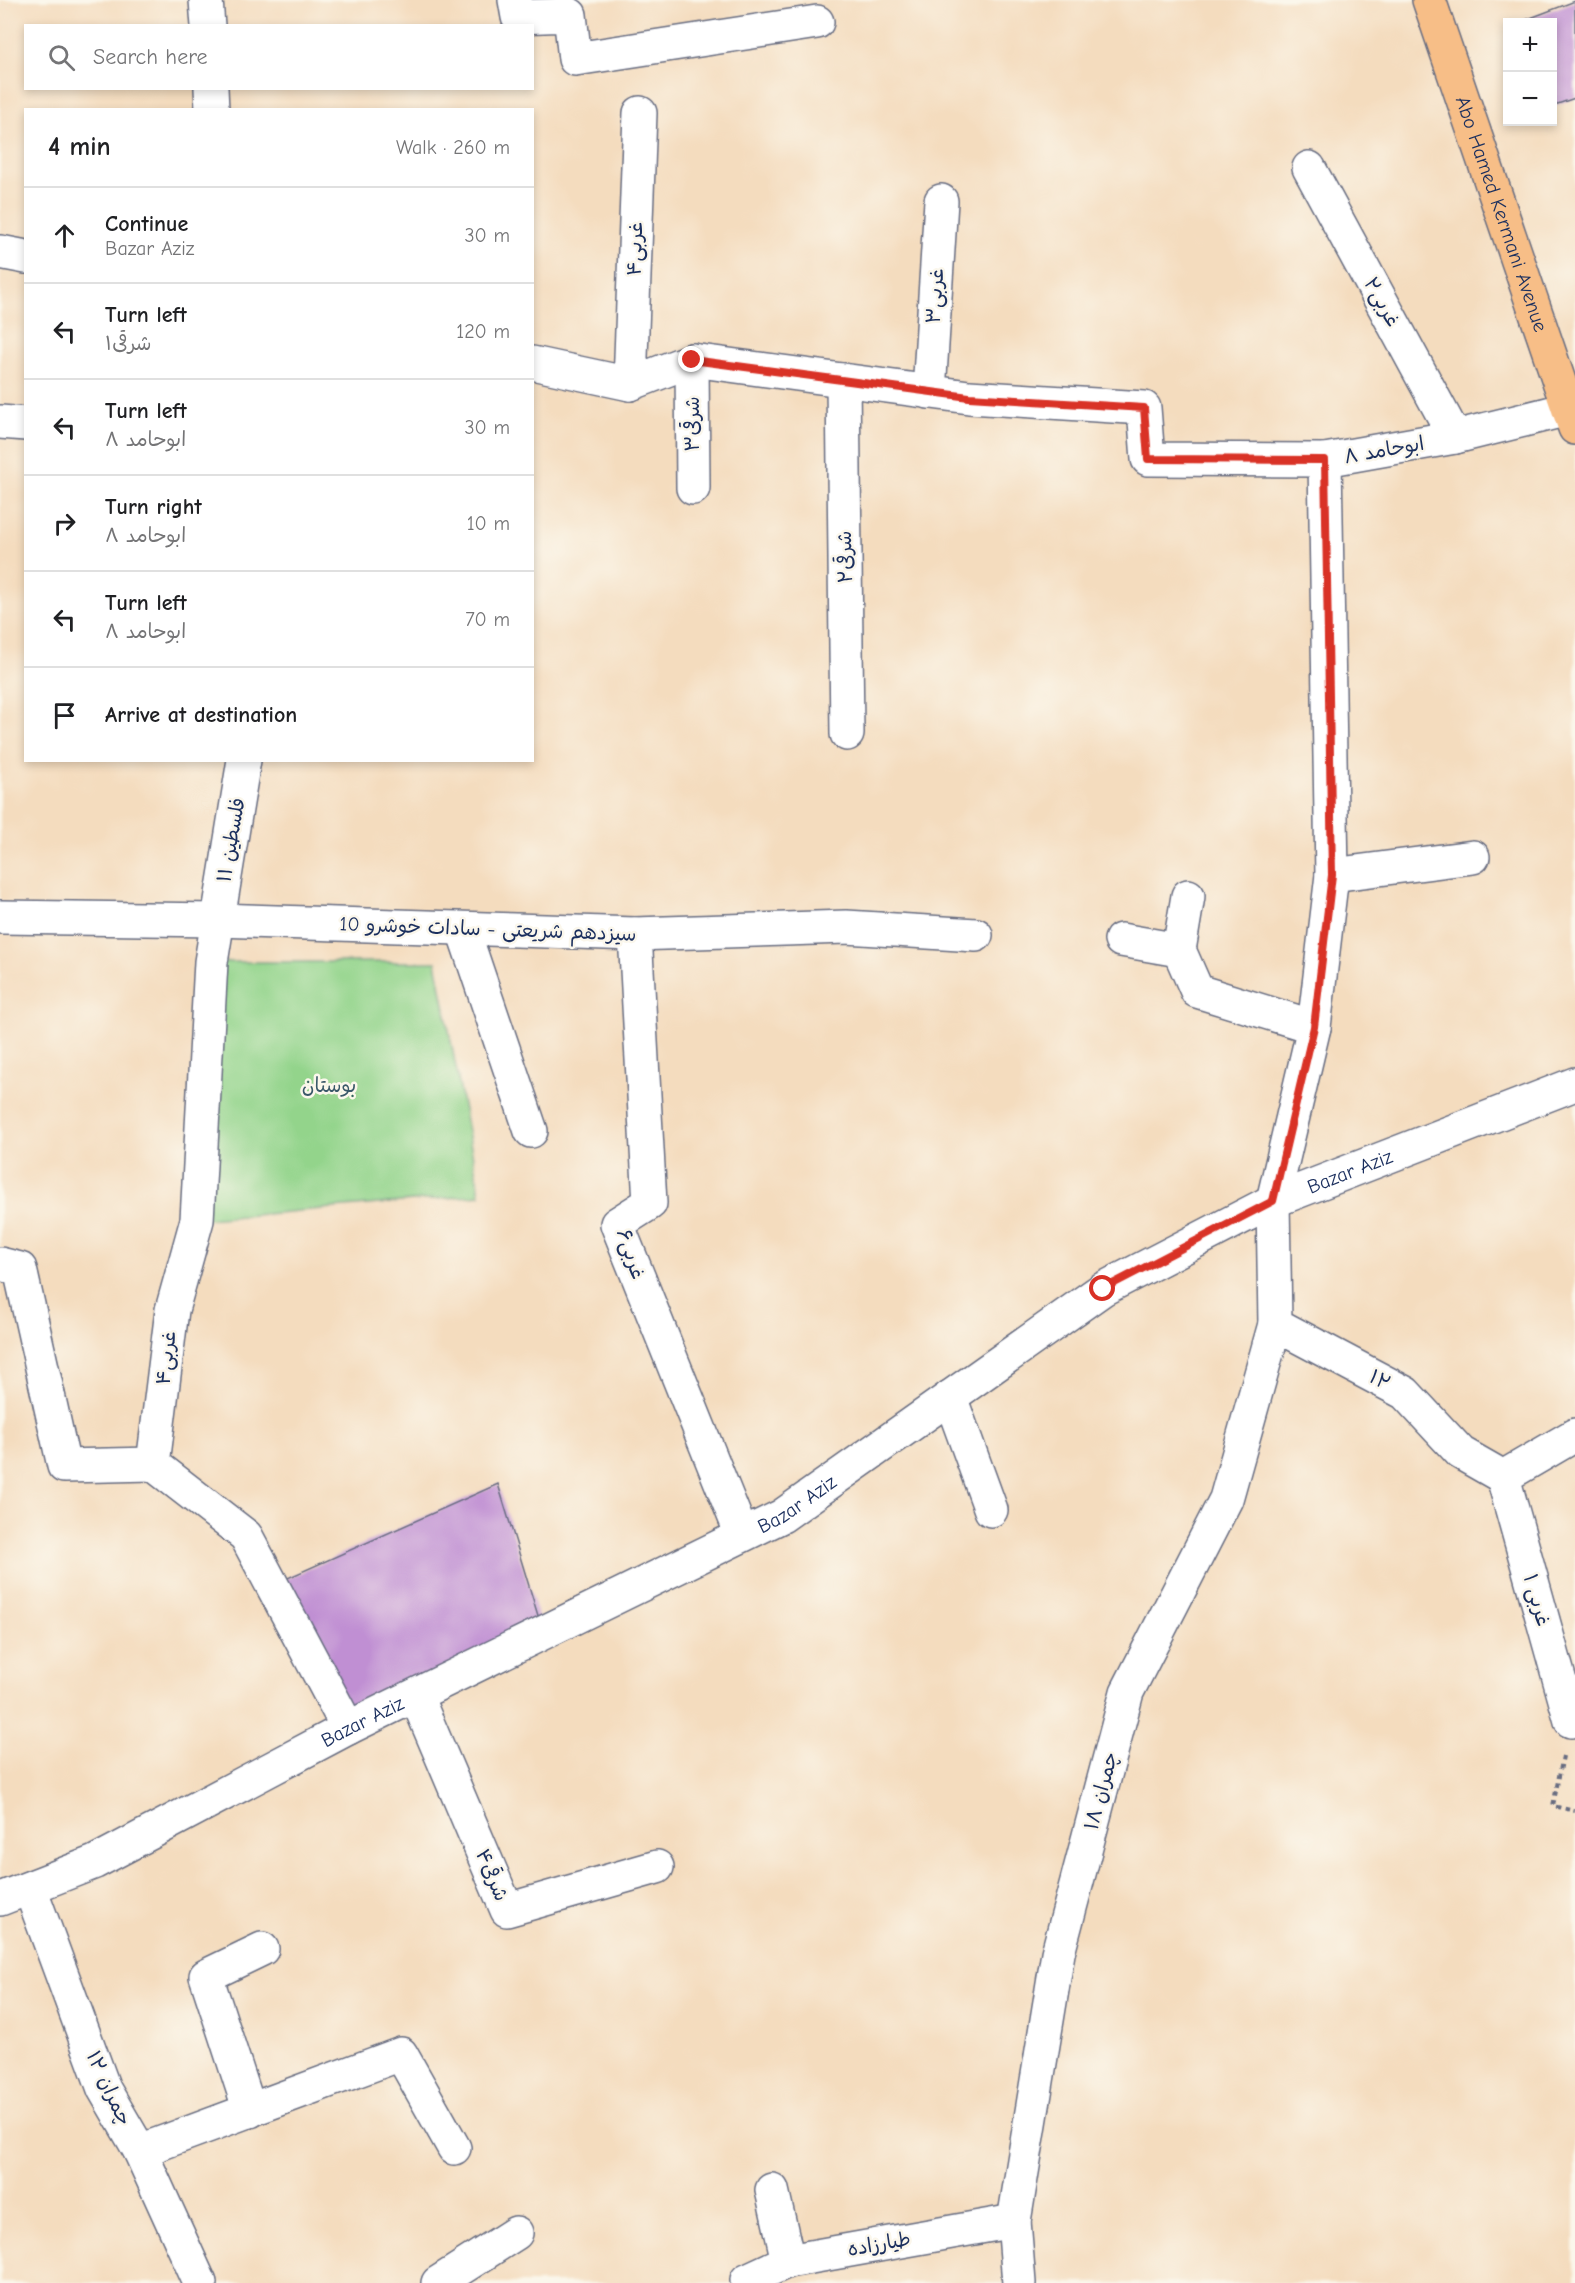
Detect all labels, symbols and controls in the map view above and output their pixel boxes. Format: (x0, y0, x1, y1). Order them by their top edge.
map controls (1503, 18, 1557, 126)
button: + (1503, 18, 1557, 72)
search box (24, 24, 534, 90)
icon: search (45, 41, 78, 74)
text: Search here (93, 44, 208, 70)
button: − (1503, 72, 1557, 126)
street label: Abo Hamed Kermani Avenue (1451, 93, 1553, 335)
text: 4 min (48, 132, 111, 162)
text: Walk · 260 m (396, 136, 510, 159)
text: Continue (105, 211, 188, 237)
icon: ahead (48, 219, 81, 252)
street label: غربی۴ (623, 221, 648, 277)
text: 30 m (464, 224, 510, 247)
text: Bazar Aziz (105, 237, 194, 260)
street label: غربی۳ (922, 267, 949, 325)
street label: غربی۲ (1358, 273, 1405, 331)
text: Turn left (105, 302, 187, 328)
icon: left (48, 315, 81, 348)
text: 120 m (456, 320, 510, 343)
text: شرقی۱ (105, 332, 152, 355)
route end (678, 346, 704, 372)
street label: شرقی۳ (679, 396, 704, 452)
text: Turn left (105, 398, 187, 424)
icon: left (48, 411, 81, 444)
text: 30 m (464, 416, 510, 439)
text: ابوحامد ۸ (105, 428, 186, 451)
street label: ابوحامد ۸ (1342, 432, 1426, 469)
text: Turn right (105, 494, 202, 520)
icon: right (48, 507, 81, 540)
text: 10 m (467, 512, 510, 535)
text: ابوحامد ۸ (105, 524, 186, 547)
street label: شرقی۲ (831, 530, 857, 584)
text: Turn left (105, 590, 187, 616)
icon: left (48, 603, 81, 636)
text: 70 m (465, 608, 510, 631)
text: ابوحامد ۸ (105, 620, 186, 643)
icon: arrive (48, 699, 81, 732)
text: Arrive at destination (105, 702, 297, 728)
street label: فلسطین ۱۱ (212, 796, 250, 884)
street label: سیزدهم شریعتی - سادات خوشرو 10 (339, 912, 637, 950)
park label: بوستان (302, 1074, 356, 1097)
street label: Bazar Aziz (1304, 1144, 1396, 1198)
street label: غربی۶ (611, 1226, 650, 1282)
route start (1089, 1275, 1115, 1301)
street label: غربی۴ (151, 1330, 182, 1386)
street label: ۱۲ (1365, 1365, 1395, 1395)
street label: Bazar Aziz (754, 1470, 841, 1538)
street label: ۱ غربی (1518, 1571, 1555, 1629)
street label: Bazar Aziz (317, 1691, 408, 1752)
street label: چمران ۱۸ (1080, 1749, 1123, 1833)
street label: شرقی۴ (471, 1845, 515, 1904)
street label: چمران ۱۲ (81, 2047, 136, 2129)
street label: طیارزاده (846, 2227, 912, 2261)

